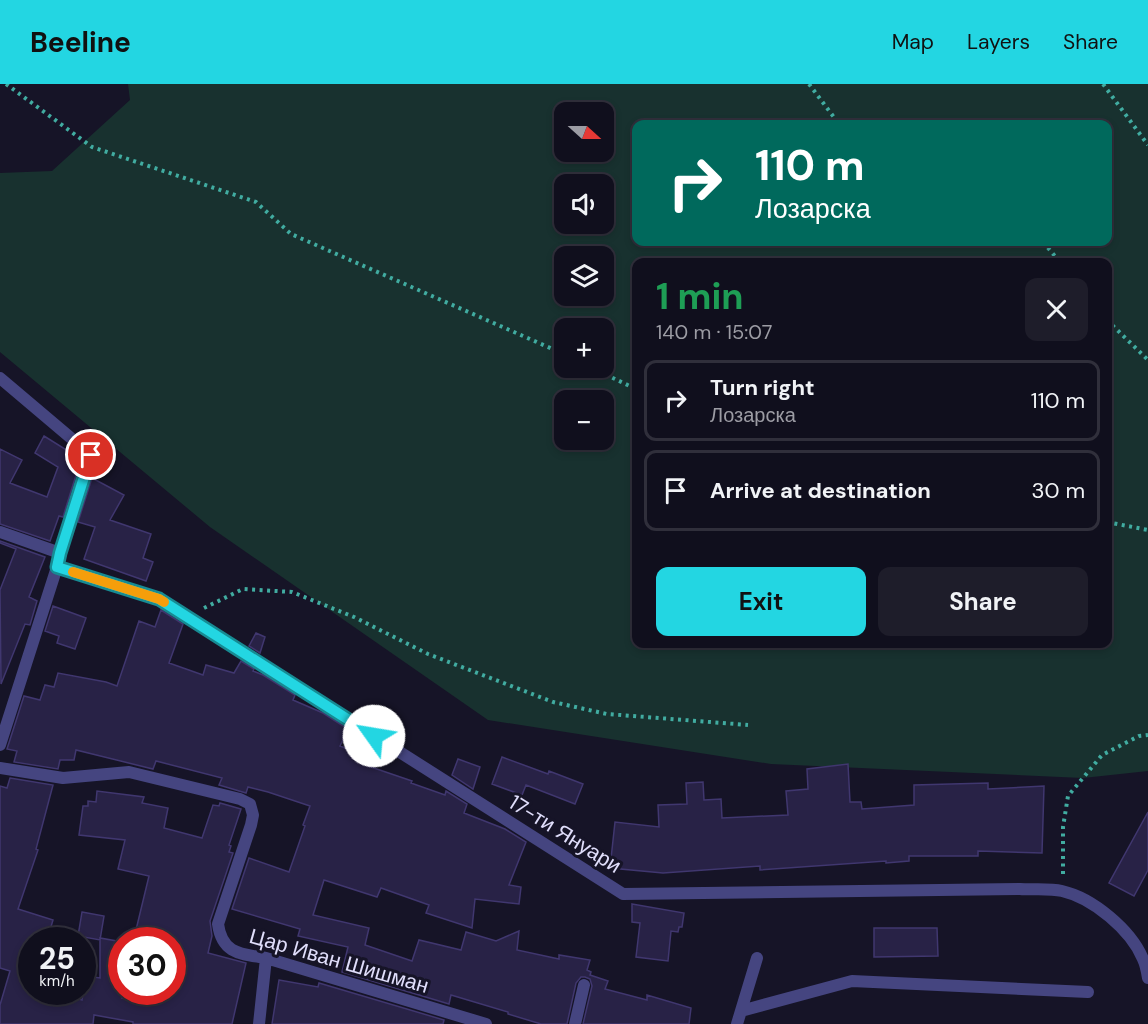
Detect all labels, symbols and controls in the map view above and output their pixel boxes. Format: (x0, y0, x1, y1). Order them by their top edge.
text: Beeline (30, 24, 131, 61)
text: Map (892, 28, 934, 56)
text: Layers (967, 28, 1030, 56)
text: Share (1063, 28, 1118, 56)
north arrow (554, 102, 614, 162)
map controls (554, 102, 614, 450)
text: 110 m (755, 138, 865, 193)
icon: right (656, 144, 734, 222)
button: sound (554, 174, 614, 234)
text: Лозарска (755, 191, 871, 226)
button: layers (554, 246, 614, 306)
text: 1 min (656, 273, 744, 320)
button: close (1025, 278, 1088, 341)
button: + (554, 318, 614, 378)
text: 140 m · 15:07 (656, 319, 772, 345)
text: Turn right (710, 373, 815, 402)
icon: right (659, 384, 692, 417)
text: 110 m (1031, 386, 1085, 415)
button: − (554, 390, 614, 450)
text: Лозарска (710, 402, 796, 428)
pin (65, 429, 116, 480)
icon: arrive (74, 438, 107, 471)
icon: arrive (659, 474, 692, 507)
text: Arrive at destination (710, 476, 931, 505)
text: 30 m (1031, 476, 1085, 505)
button: Exit (656, 567, 866, 636)
button: Share (878, 567, 1088, 636)
position arrow (342, 704, 406, 768)
street label: 17-ти Януари (504, 788, 626, 880)
street label: Цар Иван Шишман (246, 922, 432, 1000)
speed limit sign: 30 (108, 927, 186, 1005)
text: 25 (39, 939, 75, 978)
text: km/h (39, 971, 75, 991)

